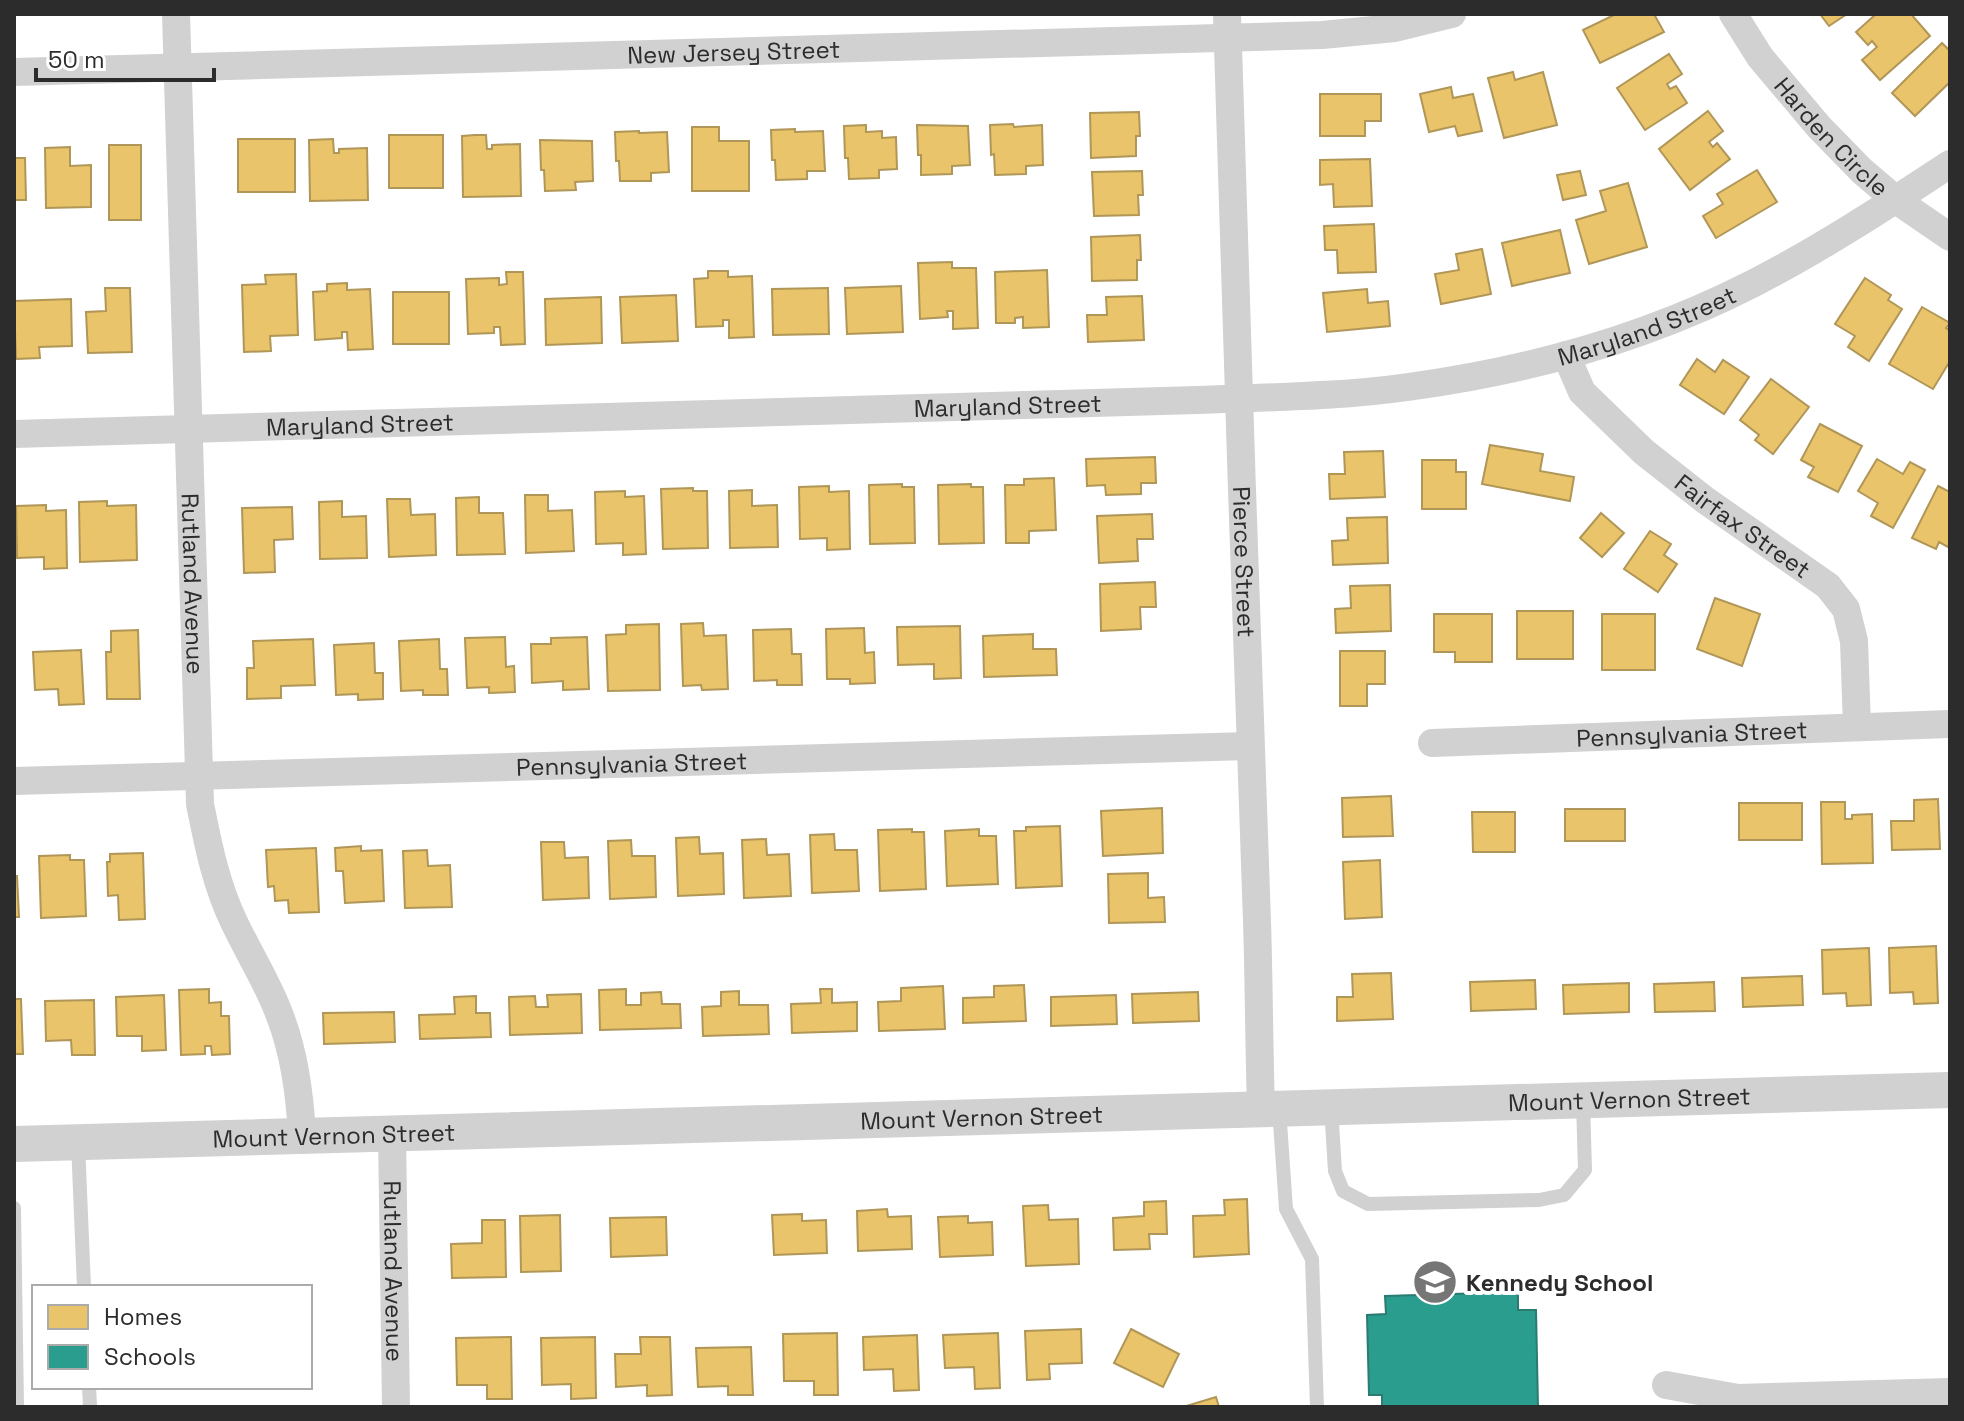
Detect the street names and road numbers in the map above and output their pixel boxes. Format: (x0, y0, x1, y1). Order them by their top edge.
street label: New Jersey Street (627, 33, 841, 70)
street label: Harden Circle (1768, 70, 1895, 203)
street label: Maryland Street (1554, 279, 1741, 372)
street label: Maryland Street (913, 387, 1102, 424)
street label: Maryland Street (266, 406, 454, 442)
street label: Fairfax Street (1669, 467, 1817, 585)
street label: Pierce Street (1226, 486, 1262, 638)
street label: Rutland Avenue (175, 493, 212, 675)
street label: Pennsylvania Street (1576, 714, 1808, 753)
street label: Pennsylvania Street (516, 745, 748, 782)
street label: Mount Vernon Street (1508, 1080, 1751, 1118)
street label: Mount Vernon Street (860, 1098, 1103, 1136)
street label: Mount Vernon Street (212, 1116, 456, 1154)
street label: Rutland Avenue (377, 1180, 411, 1362)

